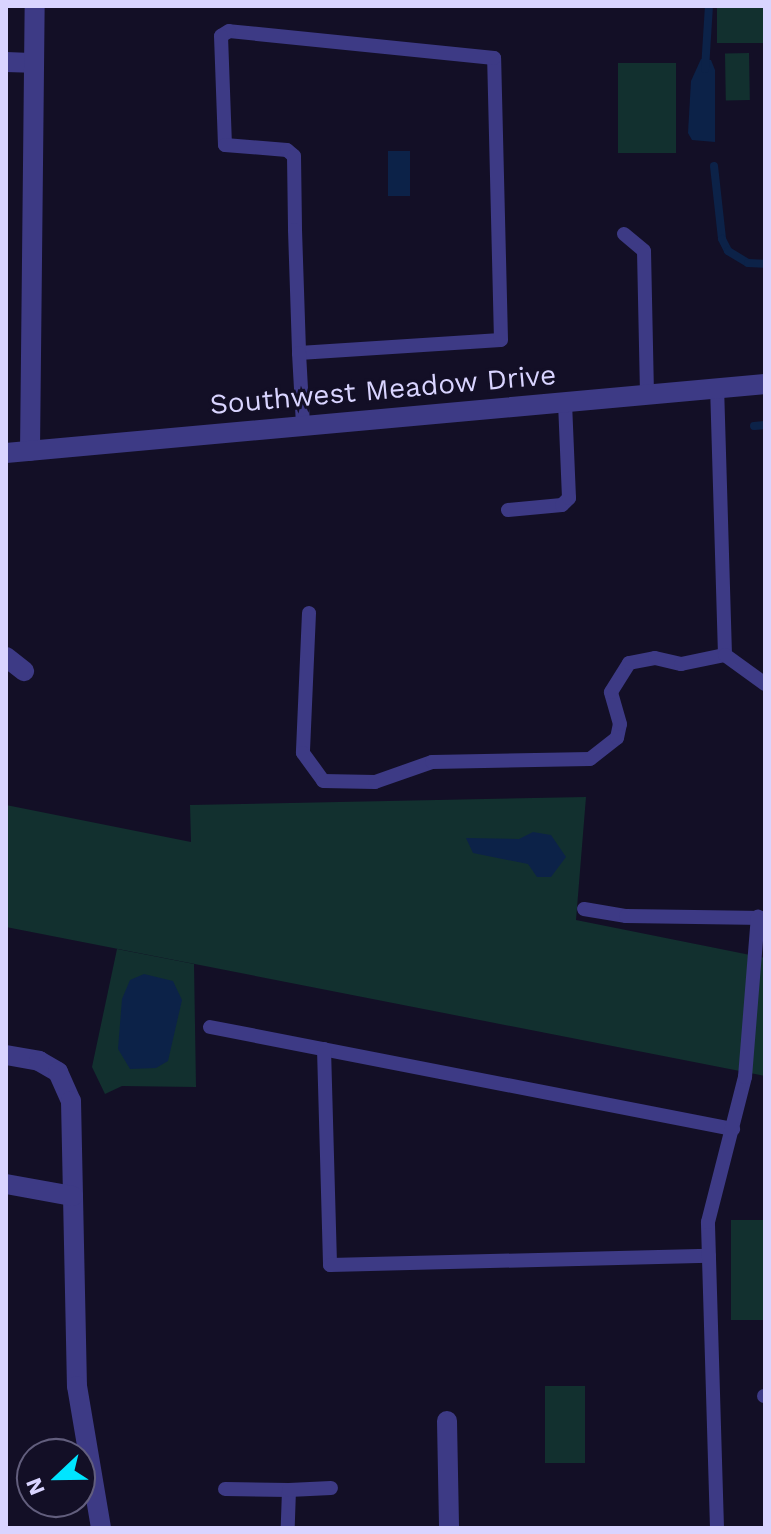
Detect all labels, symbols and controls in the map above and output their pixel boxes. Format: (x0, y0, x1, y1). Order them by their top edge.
street label: Southwest Meadow Drive (208, 358, 558, 422)
north arrow (16, 1438, 96, 1518)
text: N (20, 1474, 50, 1499)

